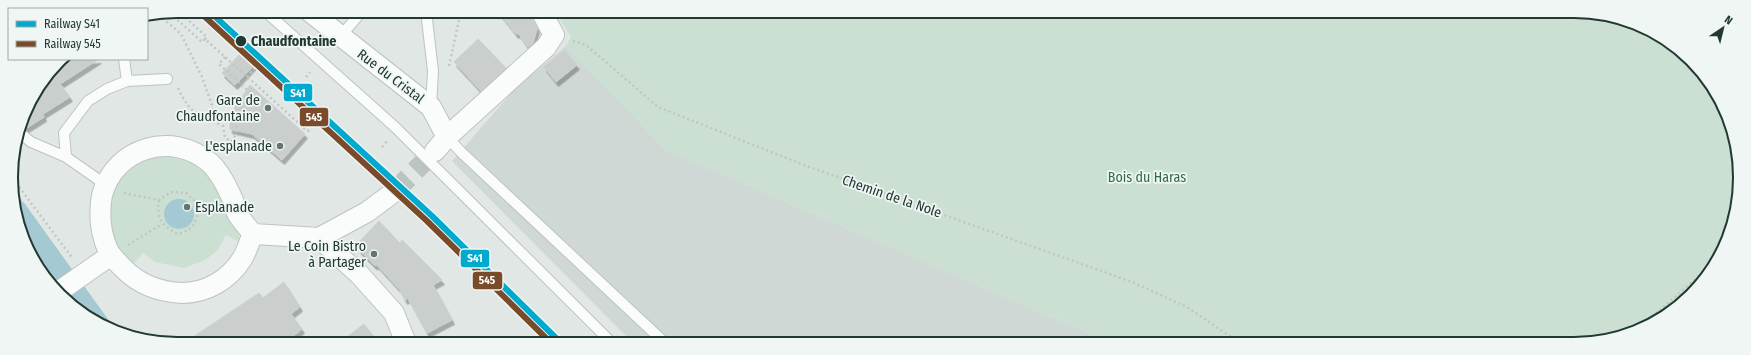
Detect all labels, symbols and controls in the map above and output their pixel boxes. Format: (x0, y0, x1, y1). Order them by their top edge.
legend (8, 8, 148, 60)
north arrow (1703, 8, 1743, 48)
text: N (1722, 13, 1735, 27)
text: Railway S41 (44, 17, 100, 31)
place label: Chaudfontaine (251, 33, 336, 50)
marker: Chaudfontaine (234, 34, 248, 48)
text: Railway 545 (44, 37, 101, 51)
street label: Rue du Cristal (354, 46, 428, 107)
line badge: S41 (283, 83, 313, 102)
text: S41 (290, 87, 306, 100)
place label: Gare de Chaudfontaine (176, 92, 260, 125)
marker: Gare de Chaudfontaine (263, 103, 273, 113)
line badge: 545 (299, 107, 329, 127)
text: 545 (306, 111, 323, 124)
place label: L'esplanade (205, 138, 272, 155)
marker: L'esplanade (275, 141, 285, 151)
park label: Bois du Haras (1108, 169, 1186, 186)
street label: Chemin de la Nole (840, 171, 944, 221)
place label: Esplanade (195, 199, 254, 216)
marker: Esplanade (182, 202, 192, 212)
place label: Le Coin Bistro à Partager (288, 238, 366, 271)
marker: Le Coin Bistro à Partager (369, 249, 379, 259)
line badge: S41 (460, 249, 490, 268)
text: S41 (467, 252, 483, 265)
line badge: 545 (472, 271, 503, 290)
text: 545 (479, 274, 496, 287)

